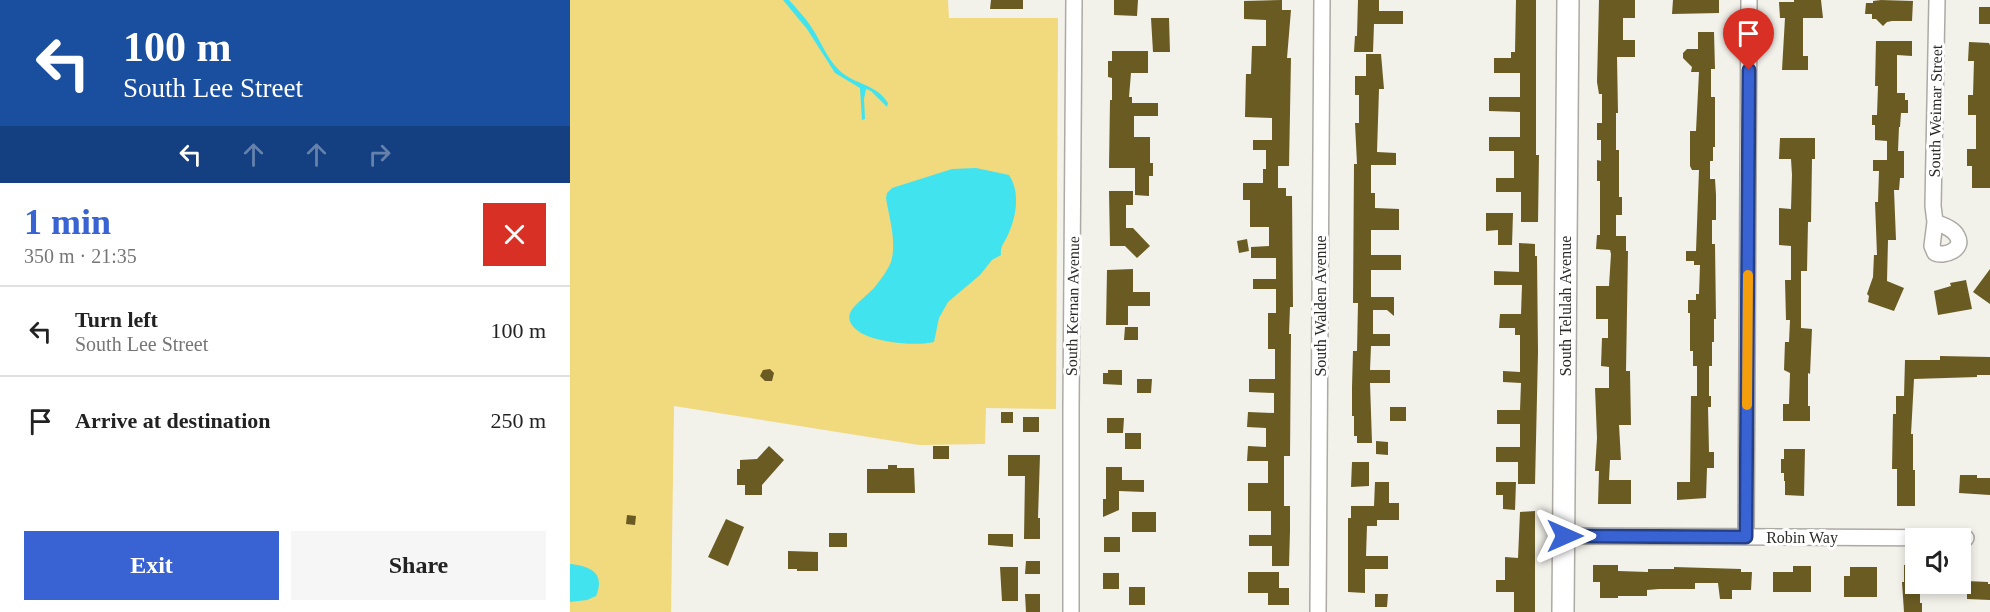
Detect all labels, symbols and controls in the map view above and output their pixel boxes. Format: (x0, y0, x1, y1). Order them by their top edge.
pin (1723, 8, 1774, 70)
icon: arrive (1732, 17, 1765, 50)
icon: left (24, 24, 102, 102)
text: 100 m (123, 24, 232, 70)
street label: South Weimar Street (1926, 44, 1945, 177)
text: South Lee Street (123, 73, 303, 103)
icon: left (174, 138, 207, 171)
icon: ahead (237, 138, 270, 171)
icon: ahead (300, 138, 333, 171)
icon: right (363, 138, 396, 171)
text: 1 min (24, 202, 111, 242)
button: close (483, 203, 546, 266)
street label: South Walden Avenue (1312, 235, 1329, 377)
street label: South Kernan Avenue (1063, 236, 1082, 376)
street label: South Telulah Avenue (1557, 236, 1574, 376)
text: 350 m · 21:35 (24, 245, 137, 267)
text: Turn left (75, 307, 158, 332)
icon: left (24, 315, 57, 348)
text: 100 m (490, 318, 546, 343)
text: South Lee Street (75, 333, 208, 355)
icon: arrive (24, 405, 57, 438)
text: Arrive at destination (75, 408, 271, 433)
text: 250 m (490, 408, 546, 433)
position arrow (1533, 504, 1597, 568)
map controls (1905, 528, 1971, 594)
button: sound (1905, 528, 1971, 594)
street label: Robin Way (1766, 529, 1838, 547)
button: Exit (24, 531, 279, 600)
button: Share (291, 531, 546, 600)

